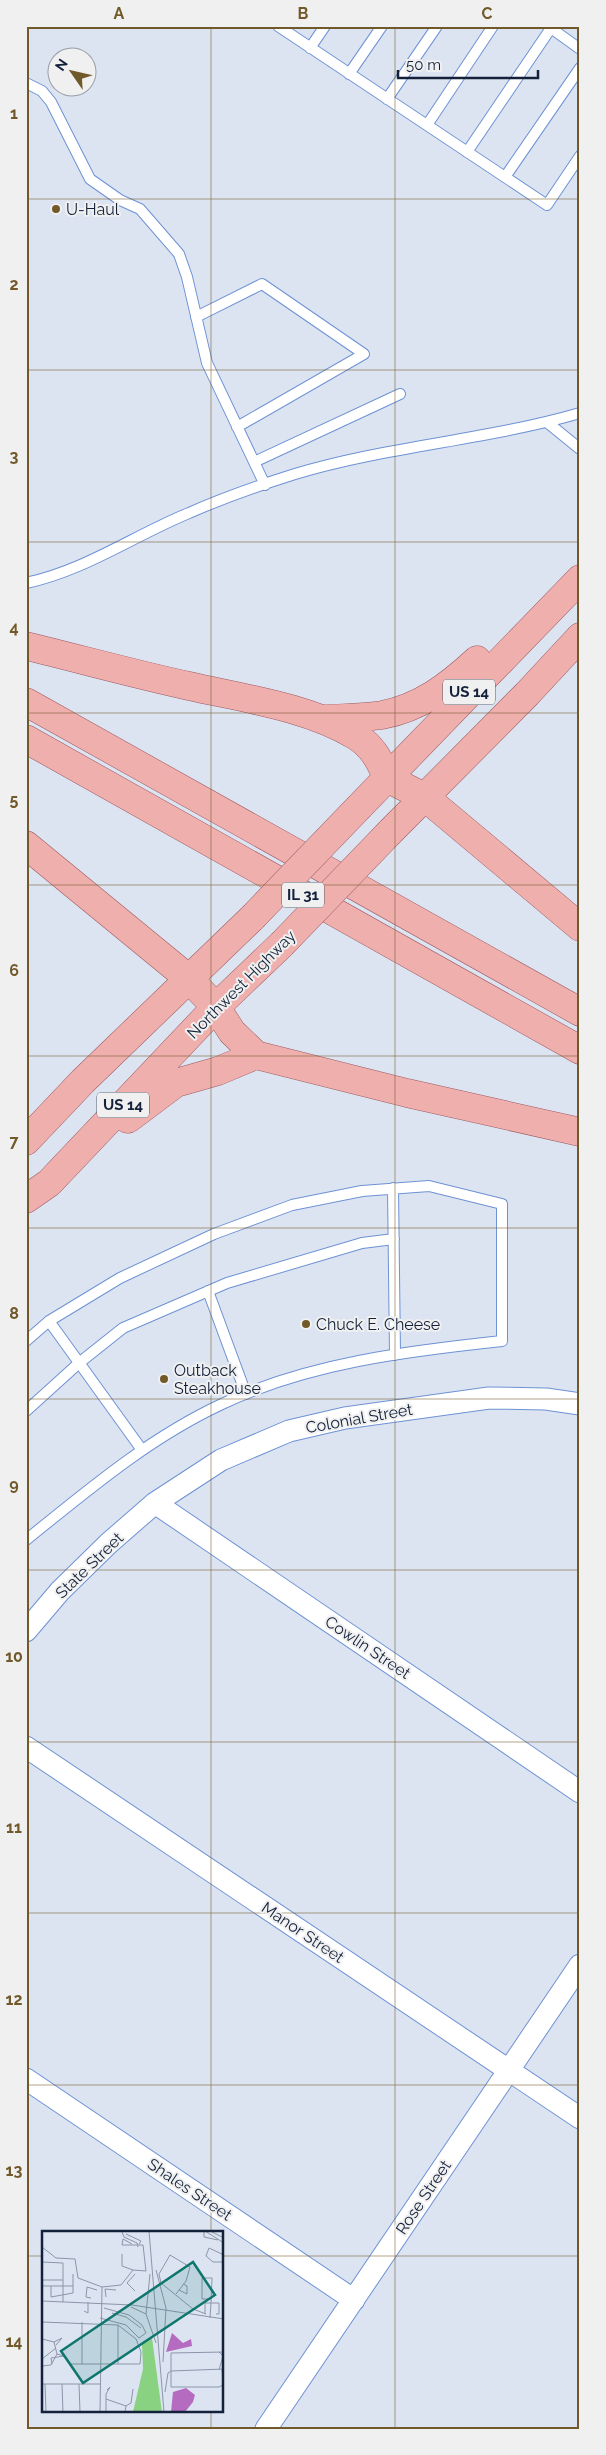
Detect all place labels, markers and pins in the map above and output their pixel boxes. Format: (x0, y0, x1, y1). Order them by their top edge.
place label: U-Haul (66, 200, 120, 219)
marker: U-Haul (50, 203, 62, 215)
place label: Chuck E. Cheese (316, 1315, 440, 1334)
marker: Chuck E. Cheese (300, 1318, 312, 1330)
place label: Outback Steakhouse (174, 1361, 261, 1398)
marker: Outback Steakhouse (158, 1373, 170, 1385)

